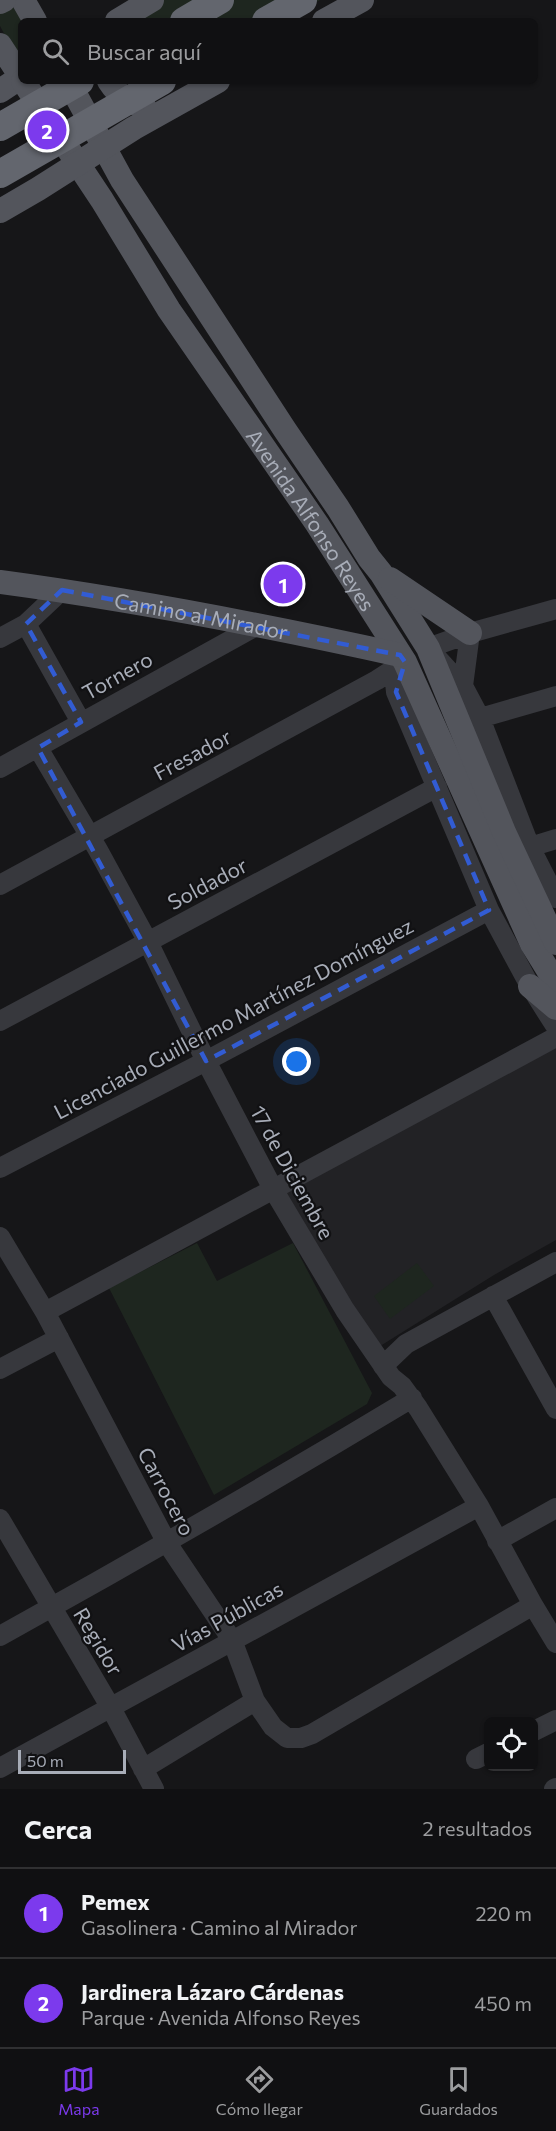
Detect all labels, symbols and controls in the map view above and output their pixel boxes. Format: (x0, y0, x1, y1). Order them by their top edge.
search box (18, 18, 538, 84)
icon: search (39, 35, 72, 68)
text: Buscar aquí (87, 38, 201, 65)
pin: 2 (28, 108, 66, 152)
street label: Avenida Alfonso Reyes (242, 423, 381, 615)
pin: 1 (264, 562, 302, 606)
street label: Camino al Mirador (113, 587, 290, 643)
street label: Tornero (77, 646, 157, 704)
street label: Fresador (149, 723, 235, 785)
street label: Soldador (163, 852, 251, 914)
street label: Licenciado Guillermo Martínez Domínguez (49, 912, 417, 1124)
your location (282, 1047, 311, 1076)
street label: 17 de Diciembre (246, 1101, 340, 1243)
street label: Carrocero (133, 1443, 201, 1539)
street label: Vías Públicas (167, 1575, 287, 1657)
street label: Regidor (69, 1603, 129, 1679)
map controls (484, 1717, 538, 1771)
button: locate (484, 1717, 538, 1771)
scale bar (18, 1747, 126, 1774)
text: 50 m (27, 1751, 64, 1770)
text: Cerca (24, 1813, 92, 1844)
text: 2 resultados (422, 1816, 532, 1840)
text: Pemex (81, 1888, 150, 1915)
text: 1 (39, 1901, 48, 1925)
text: 220 m (476, 1901, 532, 1925)
text: Gasolinera · Camino al Mirador (81, 1915, 357, 1939)
text: Jardinera Lázaro Cárdenas (81, 1978, 344, 2005)
text: 2 (38, 1991, 49, 2015)
text: 450 m (474, 1991, 532, 2015)
text: Parque · Avenida Alfonso Reyes (81, 2005, 361, 2029)
tab: Mapa (58, 2063, 100, 2118)
tab: Cómo llegar (216, 2063, 303, 2118)
tab: Guardados (419, 2063, 498, 2118)

